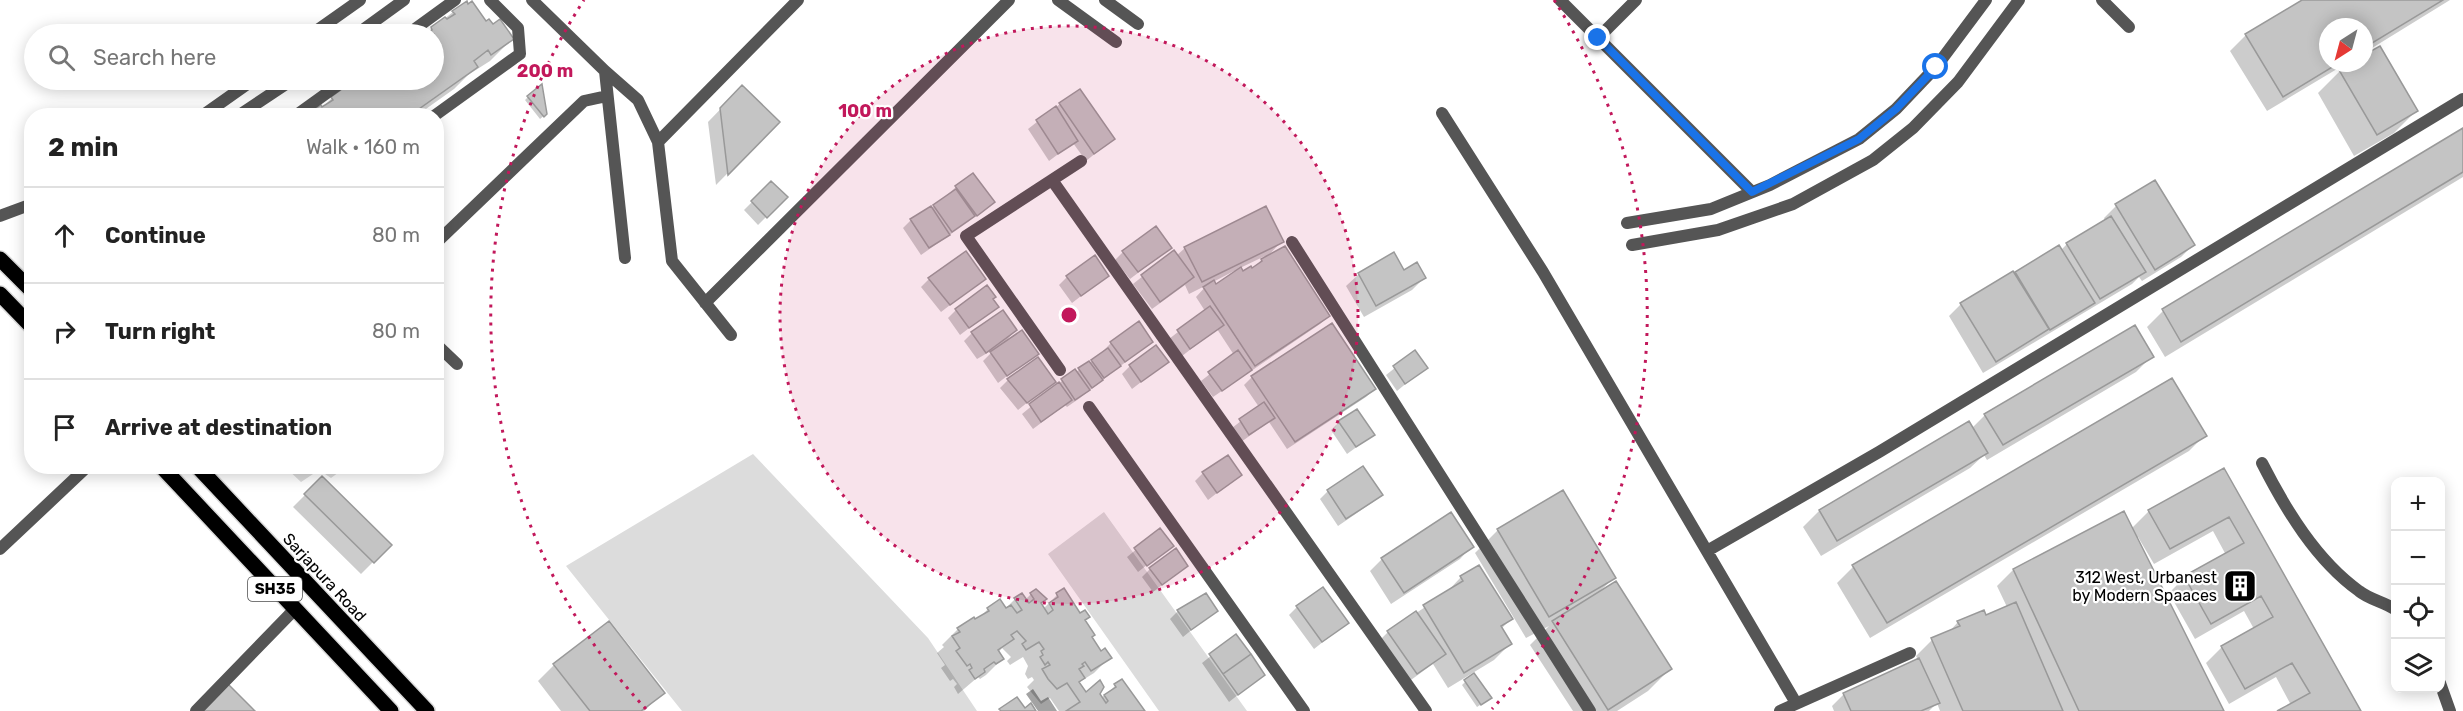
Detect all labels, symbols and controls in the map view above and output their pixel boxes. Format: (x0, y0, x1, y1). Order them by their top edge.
north arrow (2319, 18, 2373, 72)
search box (24, 24, 444, 90)
route end (1584, 24, 1610, 50)
icon: search (45, 41, 78, 74)
text: Search here (93, 44, 216, 71)
route start (1922, 53, 1948, 79)
text: 200 m (517, 60, 573, 82)
text: 100 m (838, 100, 892, 122)
text: 2 min (48, 132, 118, 163)
text: Walk · 160 m (306, 135, 420, 159)
icon: ahead (48, 219, 81, 252)
text: Continue (105, 222, 206, 249)
text: 80 m (372, 223, 420, 247)
centre of rings (1059, 305, 1079, 325)
icon: right (48, 315, 81, 348)
text: Turn right (105, 318, 215, 345)
text: 80 m (372, 319, 420, 343)
icon: arrive (48, 411, 81, 444)
text: Arrive at destination (105, 414, 332, 441)
map controls (2391, 477, 2445, 693)
button: + (2391, 477, 2445, 531)
street label: Sarjapura Road (279, 529, 370, 625)
button: − (2391, 531, 2445, 585)
place label: 312 West, Urbanest by Modern Spaaces (2072, 568, 2217, 605)
building icon: 312 West, Urbanest by Modern Spaaces (2222, 568, 2258, 604)
road number: SH35 (248, 577, 302, 601)
button: locate (2391, 585, 2445, 639)
button: layers (2391, 639, 2445, 693)

